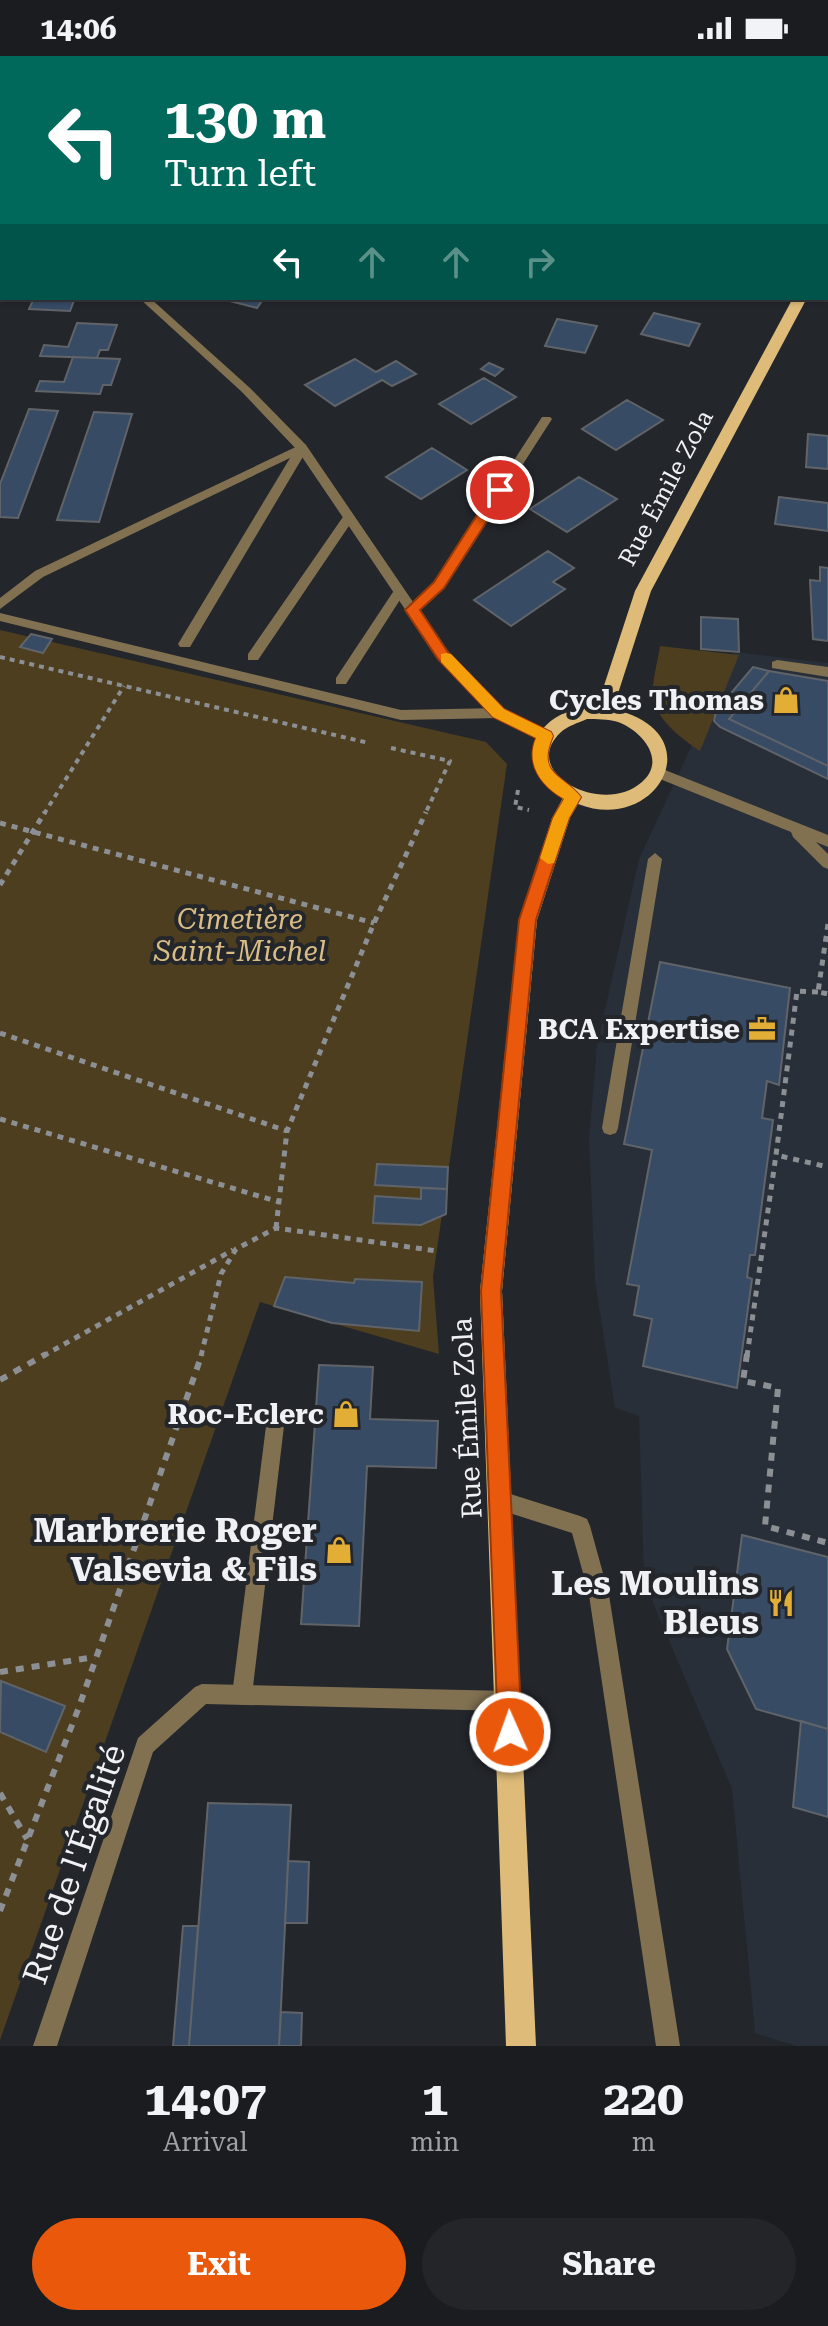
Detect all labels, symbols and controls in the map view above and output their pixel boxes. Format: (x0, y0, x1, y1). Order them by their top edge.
text: 14:06 (40, 11, 117, 46)
text: 130 m (164, 86, 326, 152)
icon: left (32, 88, 136, 192)
text: Turn left (164, 153, 316, 195)
icon: left (266, 240, 310, 284)
icon: ahead (350, 240, 394, 284)
icon: ahead (434, 240, 478, 284)
icon: right (518, 240, 562, 284)
street label: Rue Émile Zola (612, 405, 719, 571)
pin (466, 456, 534, 524)
icon: arrive (478, 468, 522, 512)
place label: Cycles Thomas (549, 684, 764, 717)
shop icon: Cycles Thomas (771, 685, 801, 715)
park label: Cimetière Saint-Michel (153, 903, 326, 968)
place label: BCA Expertise (538, 1013, 740, 1046)
office icon: BCA Expertise (747, 1014, 777, 1044)
street label: Rue Émile Zola (444, 1317, 489, 1519)
place label: Roc-Eclerc (168, 1398, 324, 1431)
shop icon: Roc-Eclerc (331, 1399, 361, 1429)
place label: Marbrerie Roger Valsevia & Fils (33, 1510, 317, 1589)
shop icon: Marbrerie Roger Valsevia & Fils (324, 1535, 354, 1565)
place label: Les Moulins Bleus (551, 1563, 759, 1642)
restaurant icon: Les Moulins Bleus (766, 1588, 796, 1618)
position arrow (468, 1690, 552, 1774)
street label: Rue de l'Égalité (14, 1739, 134, 1989)
text: 14:07 (144, 2071, 267, 2127)
text: 1 (421, 2071, 448, 2127)
text: 220 (603, 2071, 684, 2127)
text: Arrival (163, 2127, 248, 2157)
text: min (411, 2127, 459, 2157)
text: m (632, 2127, 656, 2157)
button: Exit (32, 2218, 406, 2310)
button: Share (422, 2218, 796, 2310)

